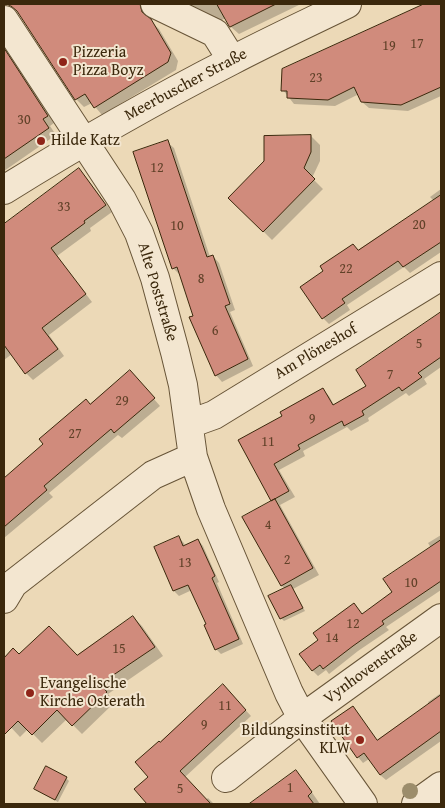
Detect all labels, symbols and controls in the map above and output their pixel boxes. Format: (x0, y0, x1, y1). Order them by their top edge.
house number: 17 (410, 36, 424, 52)
house number: 19 (382, 38, 396, 54)
place label: Pizzeria Pizza Boyz (73, 43, 143, 81)
street label: Meerbuscher Straße (122, 45, 250, 125)
marker: Pizzeria Pizza Boyz (57, 56, 69, 68)
house number: 23 (309, 70, 323, 86)
house number: 30 (17, 112, 31, 128)
place label: Hilde Katz (51, 131, 120, 151)
marker: Hilde Katz (35, 135, 47, 147)
house number: 12 (150, 160, 164, 176)
house number: 33 (57, 199, 71, 215)
house number: 20 (412, 217, 426, 233)
house number: 10 (170, 218, 184, 234)
street label: Alte Poststraße (133, 240, 181, 344)
house number: 22 (339, 261, 353, 277)
house number: 8 (198, 271, 204, 287)
street label: Am Plöneshof (271, 320, 361, 384)
house number: 6 (212, 323, 218, 339)
house number: 5 (416, 336, 422, 352)
house number: 7 (387, 367, 393, 383)
house number: 29 (115, 393, 129, 409)
house number: 9 (309, 411, 315, 427)
house number: 27 (68, 426, 82, 442)
house number: 11 (261, 434, 275, 450)
house number: 4 (265, 517, 271, 533)
house number: 2 (284, 552, 290, 568)
house number: 13 (178, 555, 192, 571)
house number: 10 (404, 575, 418, 591)
house number: 12 (346, 616, 360, 632)
street label: Vynhovenstraße (320, 628, 422, 708)
house number: 14 (325, 630, 339, 646)
house number: 15 (112, 641, 126, 657)
place label: Evangelische Kirche Osterath (40, 674, 145, 712)
marker: Evangelische Kirche Osterath (24, 687, 36, 699)
house number: 11 (218, 698, 232, 714)
house number: 9 (201, 717, 207, 733)
place label: Bildungsinstitut KLW (242, 721, 350, 759)
marker: Bildungsinstitut KLW (354, 734, 366, 746)
house number: 1 (287, 780, 293, 796)
house number: 5 (177, 781, 183, 797)

